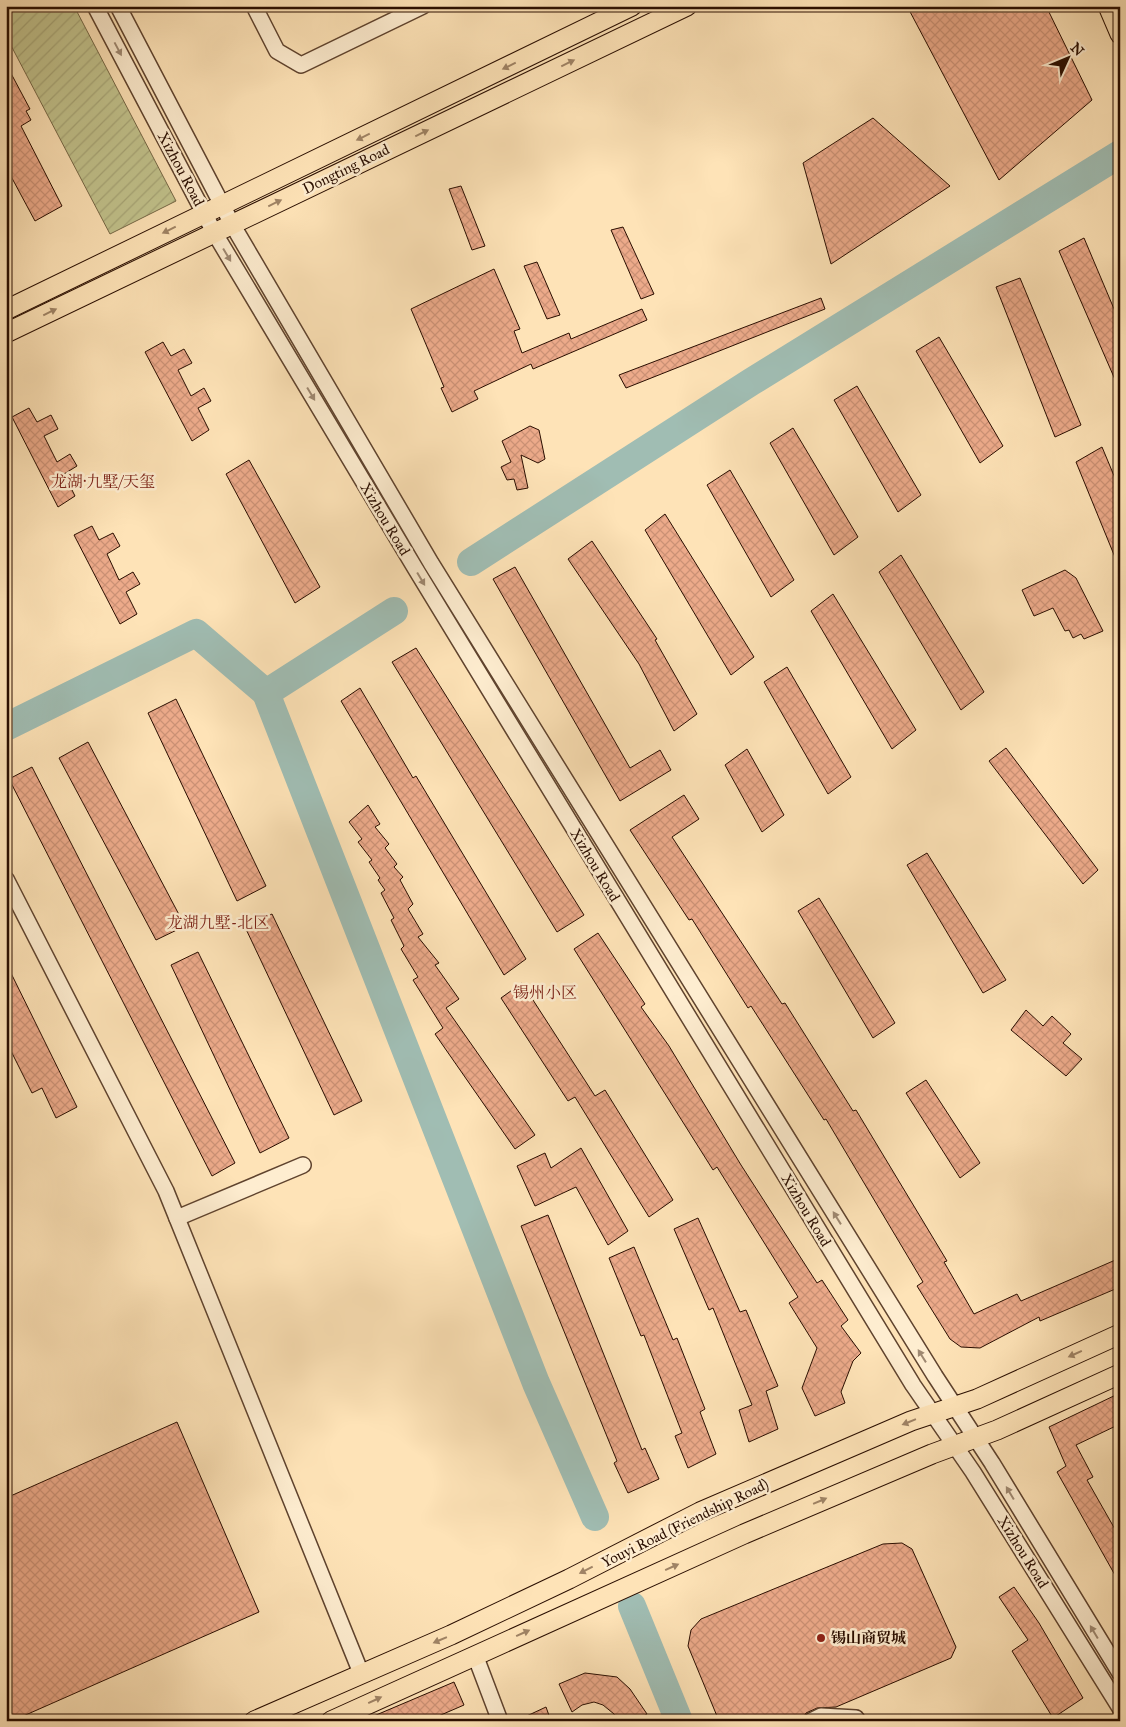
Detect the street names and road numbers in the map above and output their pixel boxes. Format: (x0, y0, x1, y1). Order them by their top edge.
street label: Xizhou Road (154, 129, 208, 210)
street label: Dongting Road (300, 140, 393, 198)
street label: Xizhou Road (356, 479, 414, 559)
street label: Xizhou Road (566, 825, 624, 905)
street label: Xizhou Road (777, 1170, 835, 1250)
street label: Youyi Road (Friendship Road) (599, 1475, 772, 1572)
street label: Xizhou Road (994, 1513, 1053, 1592)

